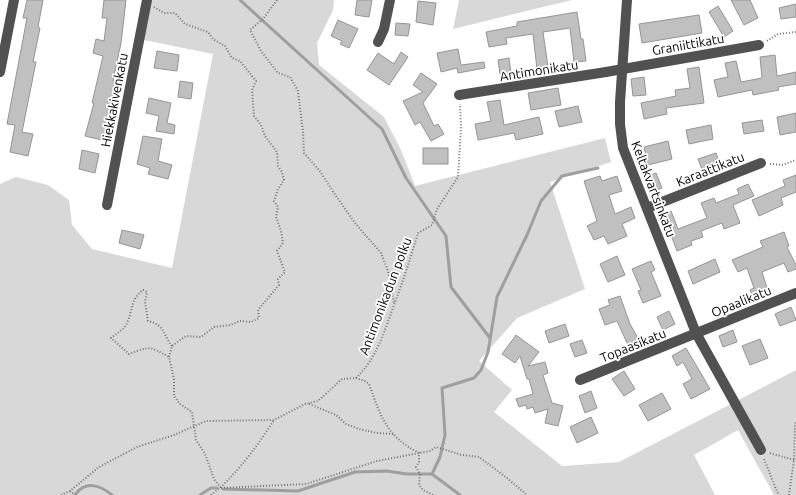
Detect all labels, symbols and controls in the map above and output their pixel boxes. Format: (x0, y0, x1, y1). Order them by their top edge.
street label: Graniittikatu (651, 31, 725, 57)
street label: Hiekkakivenkatu (98, 52, 130, 148)
street label: Antimonikatu (499, 57, 579, 83)
street label: Keltakvartsinkatu (629, 139, 679, 239)
street label: Karaattikatu (674, 149, 746, 189)
street label: Antimonikadun polku (356, 235, 414, 357)
street label: Opaalikatu (709, 283, 773, 319)
street label: Topaasikatu (598, 325, 668, 365)

